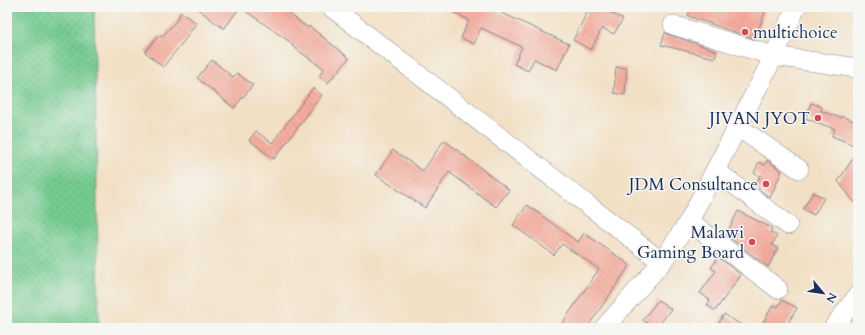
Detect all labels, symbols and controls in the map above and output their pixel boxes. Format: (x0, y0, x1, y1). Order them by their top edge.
place label: multichoice (753, 21, 838, 44)
marker: multichoice (740, 27, 750, 37)
place label: JIVAN JYOT (706, 107, 810, 130)
marker: JIVAN JYOT (813, 113, 823, 123)
place label: JDM Consultance (626, 173, 758, 196)
marker: JDM Consultance (761, 179, 771, 189)
place label: Malawi Gaming Board (637, 221, 744, 264)
marker: Malawi Gaming Board (747, 237, 757, 247)
north arrow (803, 273, 843, 313)
text: N (822, 290, 840, 306)

